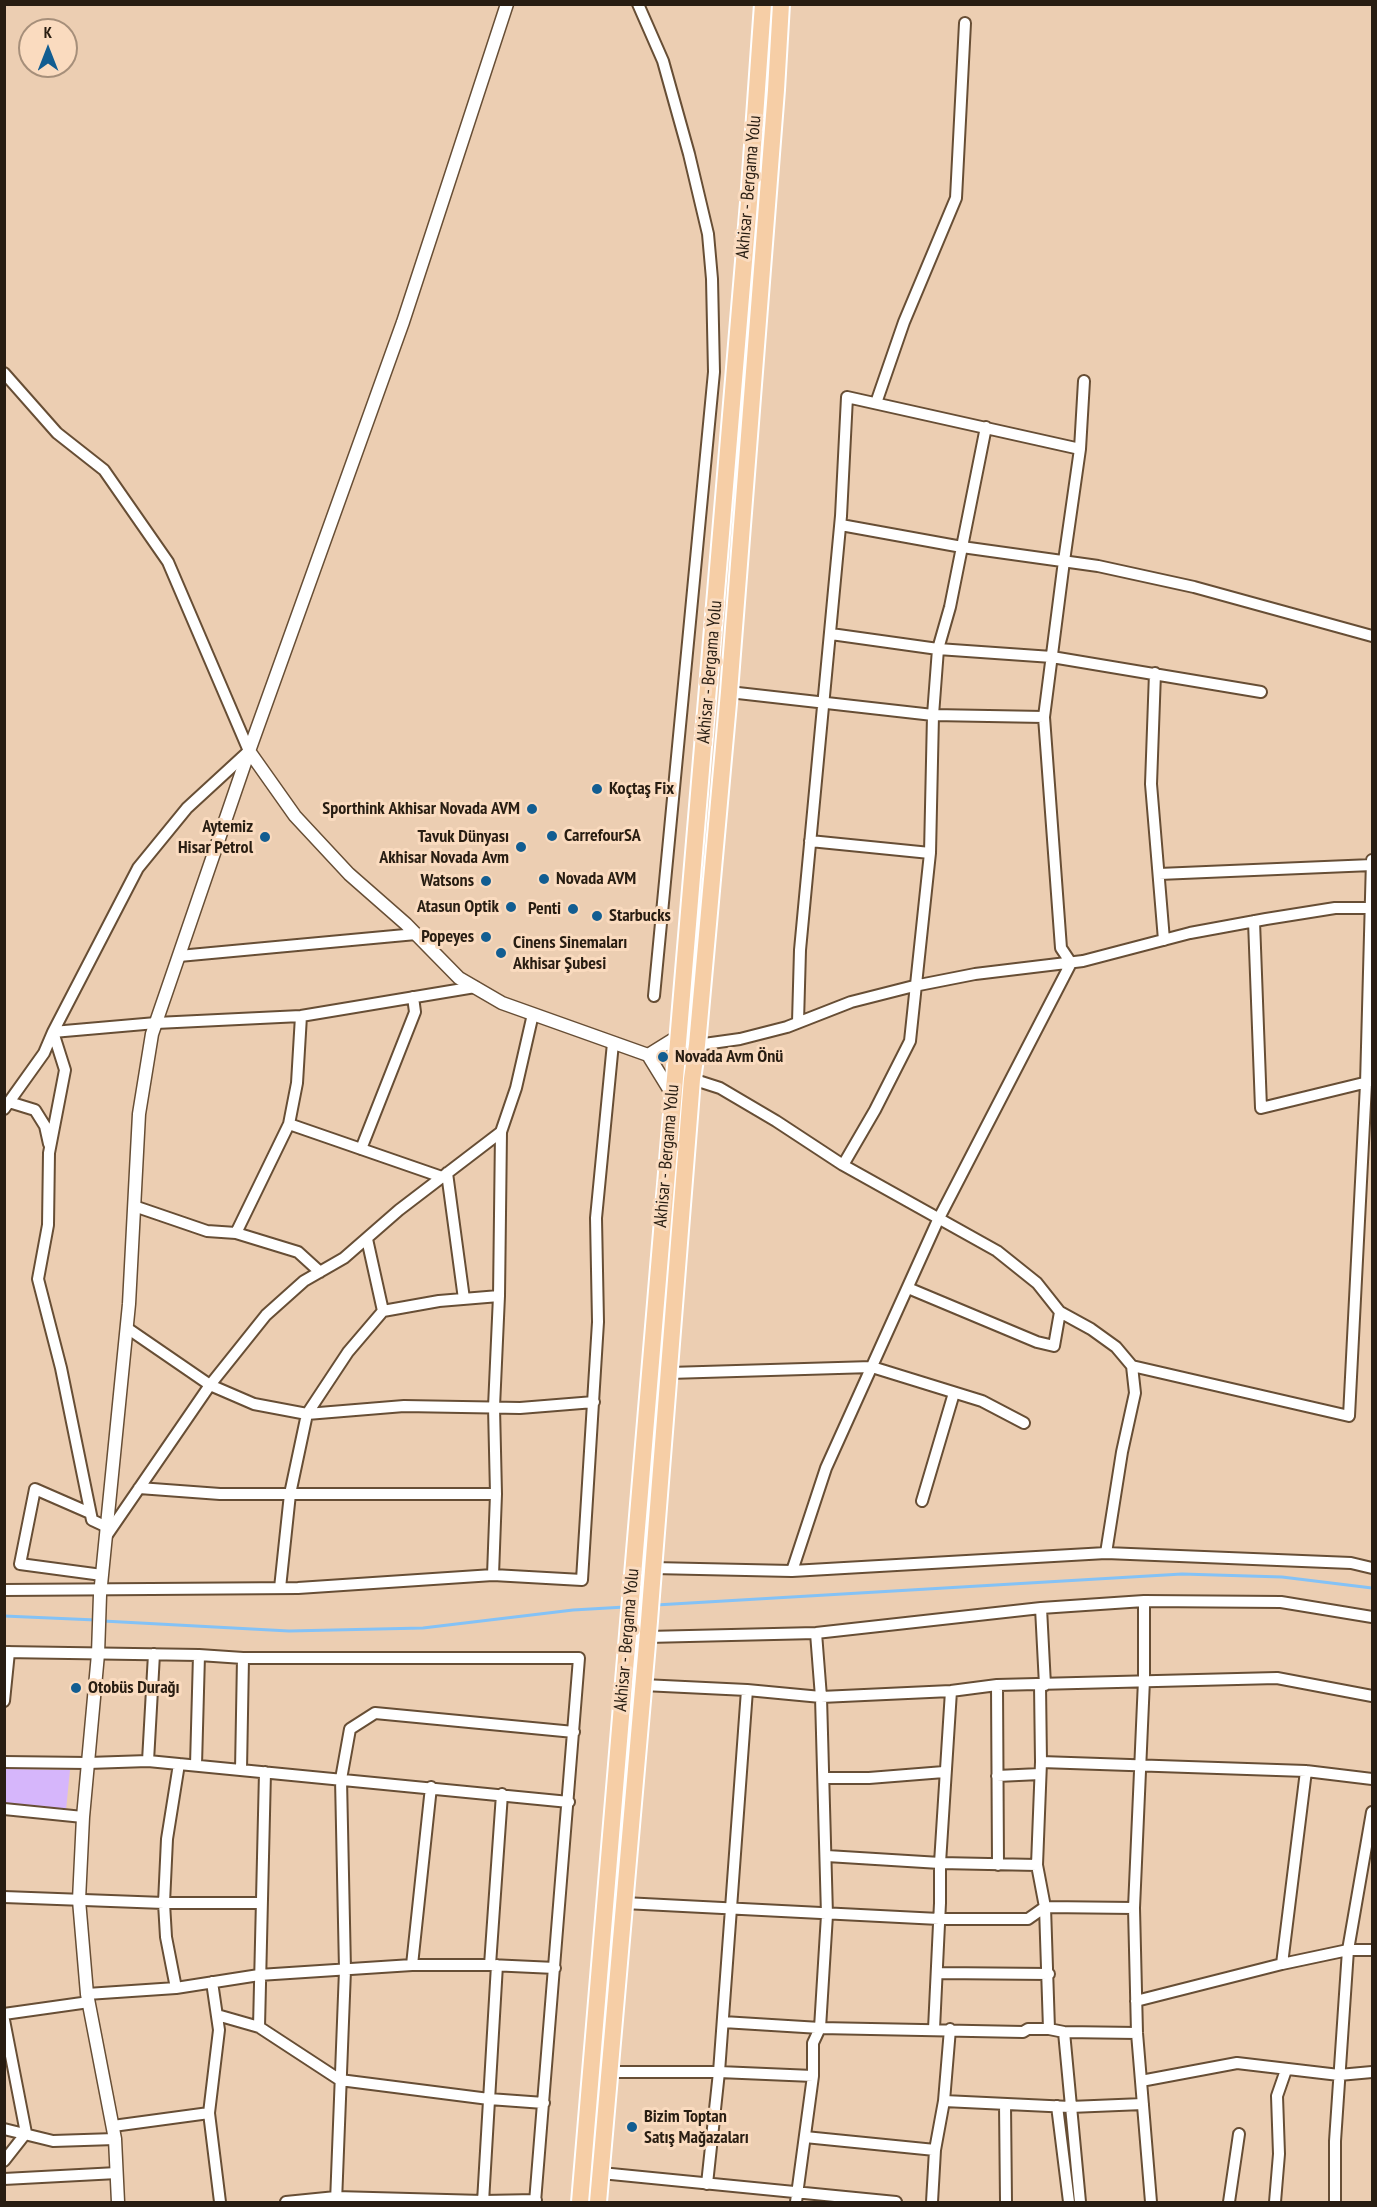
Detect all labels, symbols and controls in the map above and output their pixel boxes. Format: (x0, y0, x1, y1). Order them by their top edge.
north arrow (18, 18, 78, 78)
text: K (44, 22, 52, 42)
street label: Akhisar - Bergama Yolu (732, 115, 766, 259)
street label: Akhisar - Bergama Yolu (693, 600, 727, 744)
place label: Koçtaş Fix (609, 778, 674, 800)
marker: Koçtaş Fix (590, 782, 604, 796)
place label: Sporthink Akhisar Novada AVM (322, 798, 520, 820)
marker: Sporthink Akhisar Novada AVM (525, 802, 539, 816)
place label: Aytemiz Hisar Petrol (178, 816, 253, 858)
place label: CarrefourSA (564, 825, 641, 847)
place label: Tavuk Dünyası Akhisar Novada Avm (379, 826, 509, 868)
marker: CarrefourSA (545, 829, 559, 843)
marker: Aytemiz Hisar Petrol (258, 830, 272, 844)
marker: Tavuk Dünyası Akhisar Novada Avm (514, 840, 528, 854)
place label: Novada AVM (556, 868, 636, 890)
place label: Watsons (420, 870, 474, 892)
marker: Novada AVM (537, 872, 551, 886)
marker: Watsons (479, 874, 493, 888)
place label: Atasun Optik (417, 896, 499, 918)
place label: Penti (528, 898, 561, 920)
marker: Atasun Optik (504, 900, 518, 914)
marker: Penti (566, 902, 580, 916)
place label: Starbucks (609, 905, 671, 927)
marker: Starbucks (590, 909, 604, 923)
place label: Popeyes (421, 926, 474, 948)
marker: Popeyes (479, 930, 493, 944)
place label: Cinens Sinemaları Akhisar Şubesi (513, 932, 627, 974)
marker: Cinens Sinemaları Akhisar Şubesi (494, 946, 508, 960)
place label: Novada Avm Önü (675, 1046, 783, 1068)
marker: Novada Avm Önü (656, 1050, 670, 1064)
street label: Akhisar - Bergama Yolu (650, 1084, 684, 1228)
street label: Akhisar - Bergama Yolu (610, 1568, 644, 1712)
place label: Otobüs Durağı (88, 1677, 180, 1699)
marker: Otobüs Durağı (69, 1681, 83, 1695)
place label: Bizim Toptan Satış Mağazaları (644, 2106, 749, 2148)
marker: Bizim Toptan Satış Mağazaları (625, 2120, 639, 2134)

